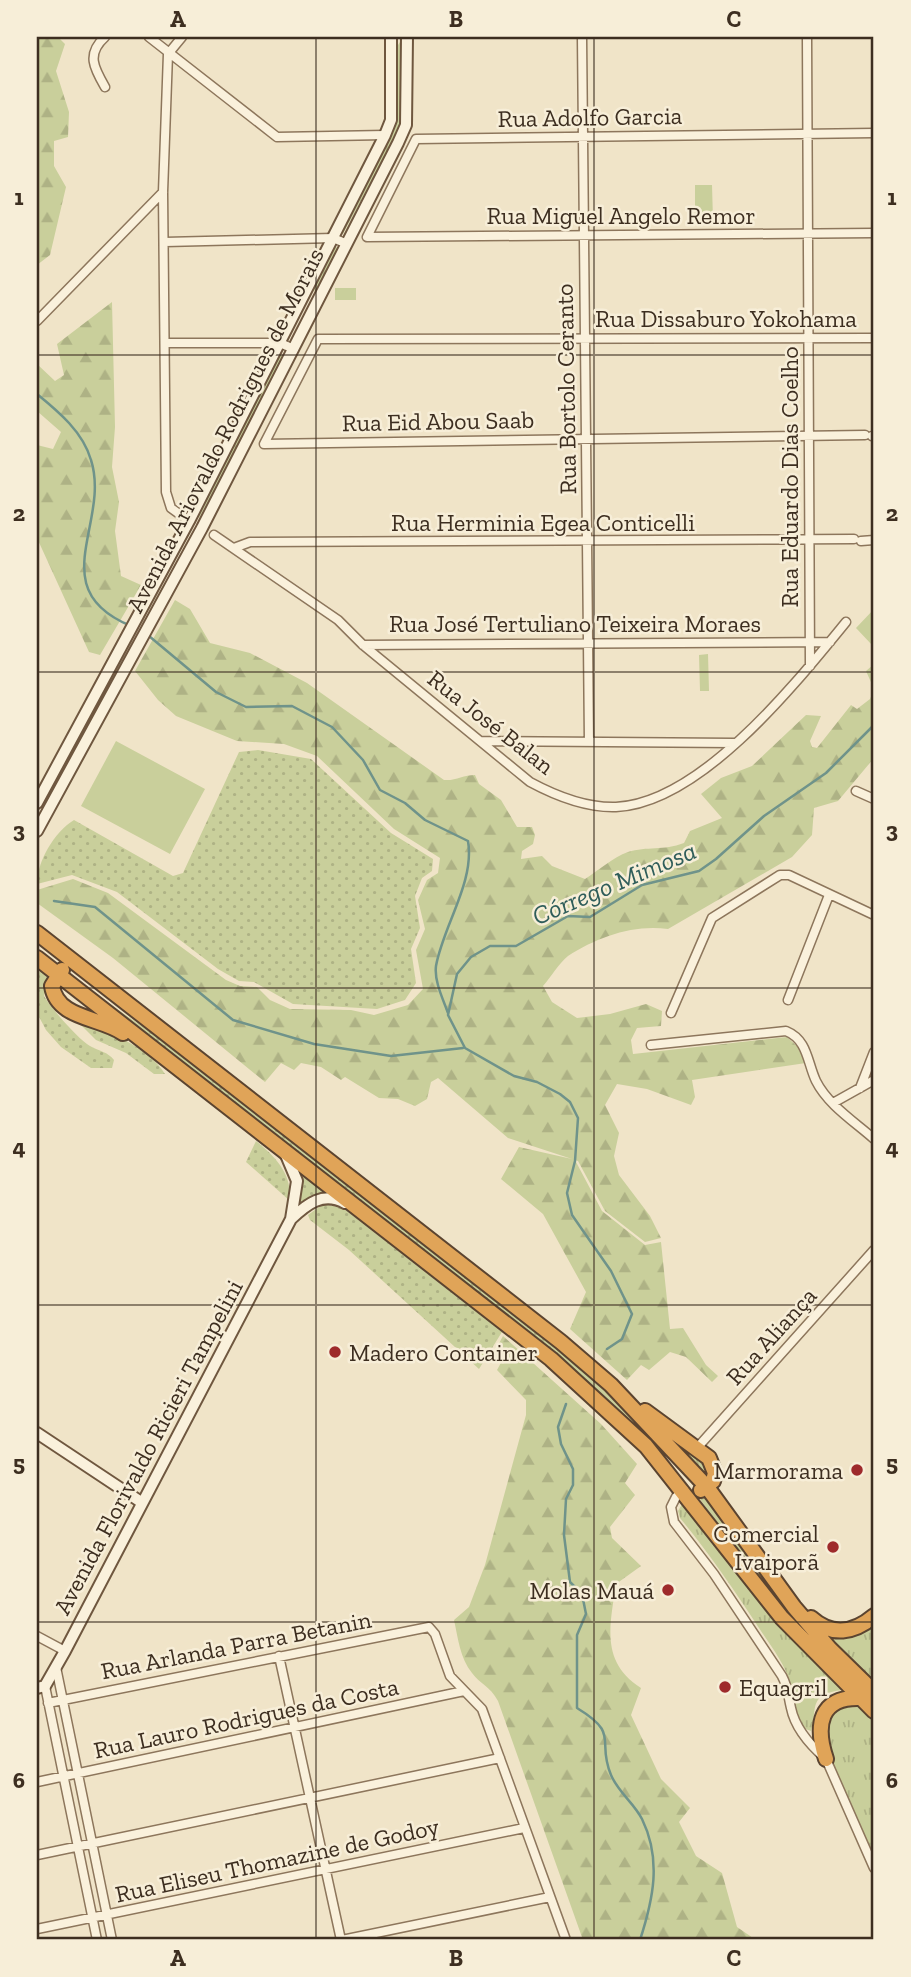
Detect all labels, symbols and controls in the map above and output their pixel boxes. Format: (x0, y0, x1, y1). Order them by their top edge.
text: A (170, 5, 186, 33)
text: B (449, 5, 463, 33)
text: C (727, 5, 741, 33)
street label: Rua Adolfo Garcia (497, 101, 683, 133)
text: 1 (14, 183, 24, 211)
text: 1 (887, 183, 897, 211)
street label: Rua Miguel Angelo Remor (487, 201, 756, 230)
street label: Avenida Ariovaldo Rodrigues de Morais (120, 243, 330, 617)
street label: Rua Bortolo Ceranto (550, 283, 582, 495)
street label: Rua Dissaburo Yokohama (595, 304, 857, 333)
street label: Rua Eduardo Dias Coelho (775, 346, 804, 608)
street label: Rua Eid Abou Saab (342, 405, 534, 437)
text: 2 (13, 499, 25, 527)
text: 2 (886, 499, 898, 527)
street label: Rua Herminia Egea Conticelli (391, 508, 695, 537)
street label: Rua José Tertuliano Teixeira Moraes (389, 609, 761, 638)
street label: Rua José Balan (422, 664, 560, 781)
text: 3 (13, 816, 25, 844)
text: 3 (886, 816, 898, 844)
water label: Córrego Mimosa (527, 834, 701, 932)
text: 4 (12, 1133, 26, 1161)
text: 4 (885, 1133, 899, 1161)
street label: Avenida Florivaldo Ricieri Tampelini (47, 1274, 249, 1619)
street label: Rua Aliança (720, 1281, 823, 1391)
place label: Madero Container (349, 1338, 538, 1367)
marker: Madero Container (327, 1344, 343, 1360)
text: 5 (13, 1449, 25, 1477)
text: 5 (886, 1449, 898, 1477)
place label: Marmorama (713, 1456, 843, 1485)
marker: Marmorama (849, 1462, 865, 1478)
place label: Comercial Ivaiporã (713, 1519, 819, 1576)
marker: Comercial Ivaiporã (825, 1539, 841, 1555)
place label: Molas Mauá (530, 1576, 654, 1605)
marker: Molas Mauá (660, 1582, 676, 1598)
street label: Rua Arlanda Parra Betanin (98, 1604, 374, 1685)
street label: Rua Lauro Rodrigues da Costa (91, 1671, 402, 1765)
place label: Equagril (739, 1673, 827, 1702)
marker: Equagril (717, 1679, 733, 1695)
text: 6 (13, 1766, 25, 1794)
text: 6 (886, 1766, 898, 1794)
street label: Rua Eliseu Thomazine de Godoy (112, 1811, 442, 1909)
text: A (170, 1944, 186, 1972)
text: B (449, 1944, 463, 1972)
text: C (727, 1944, 741, 1972)

